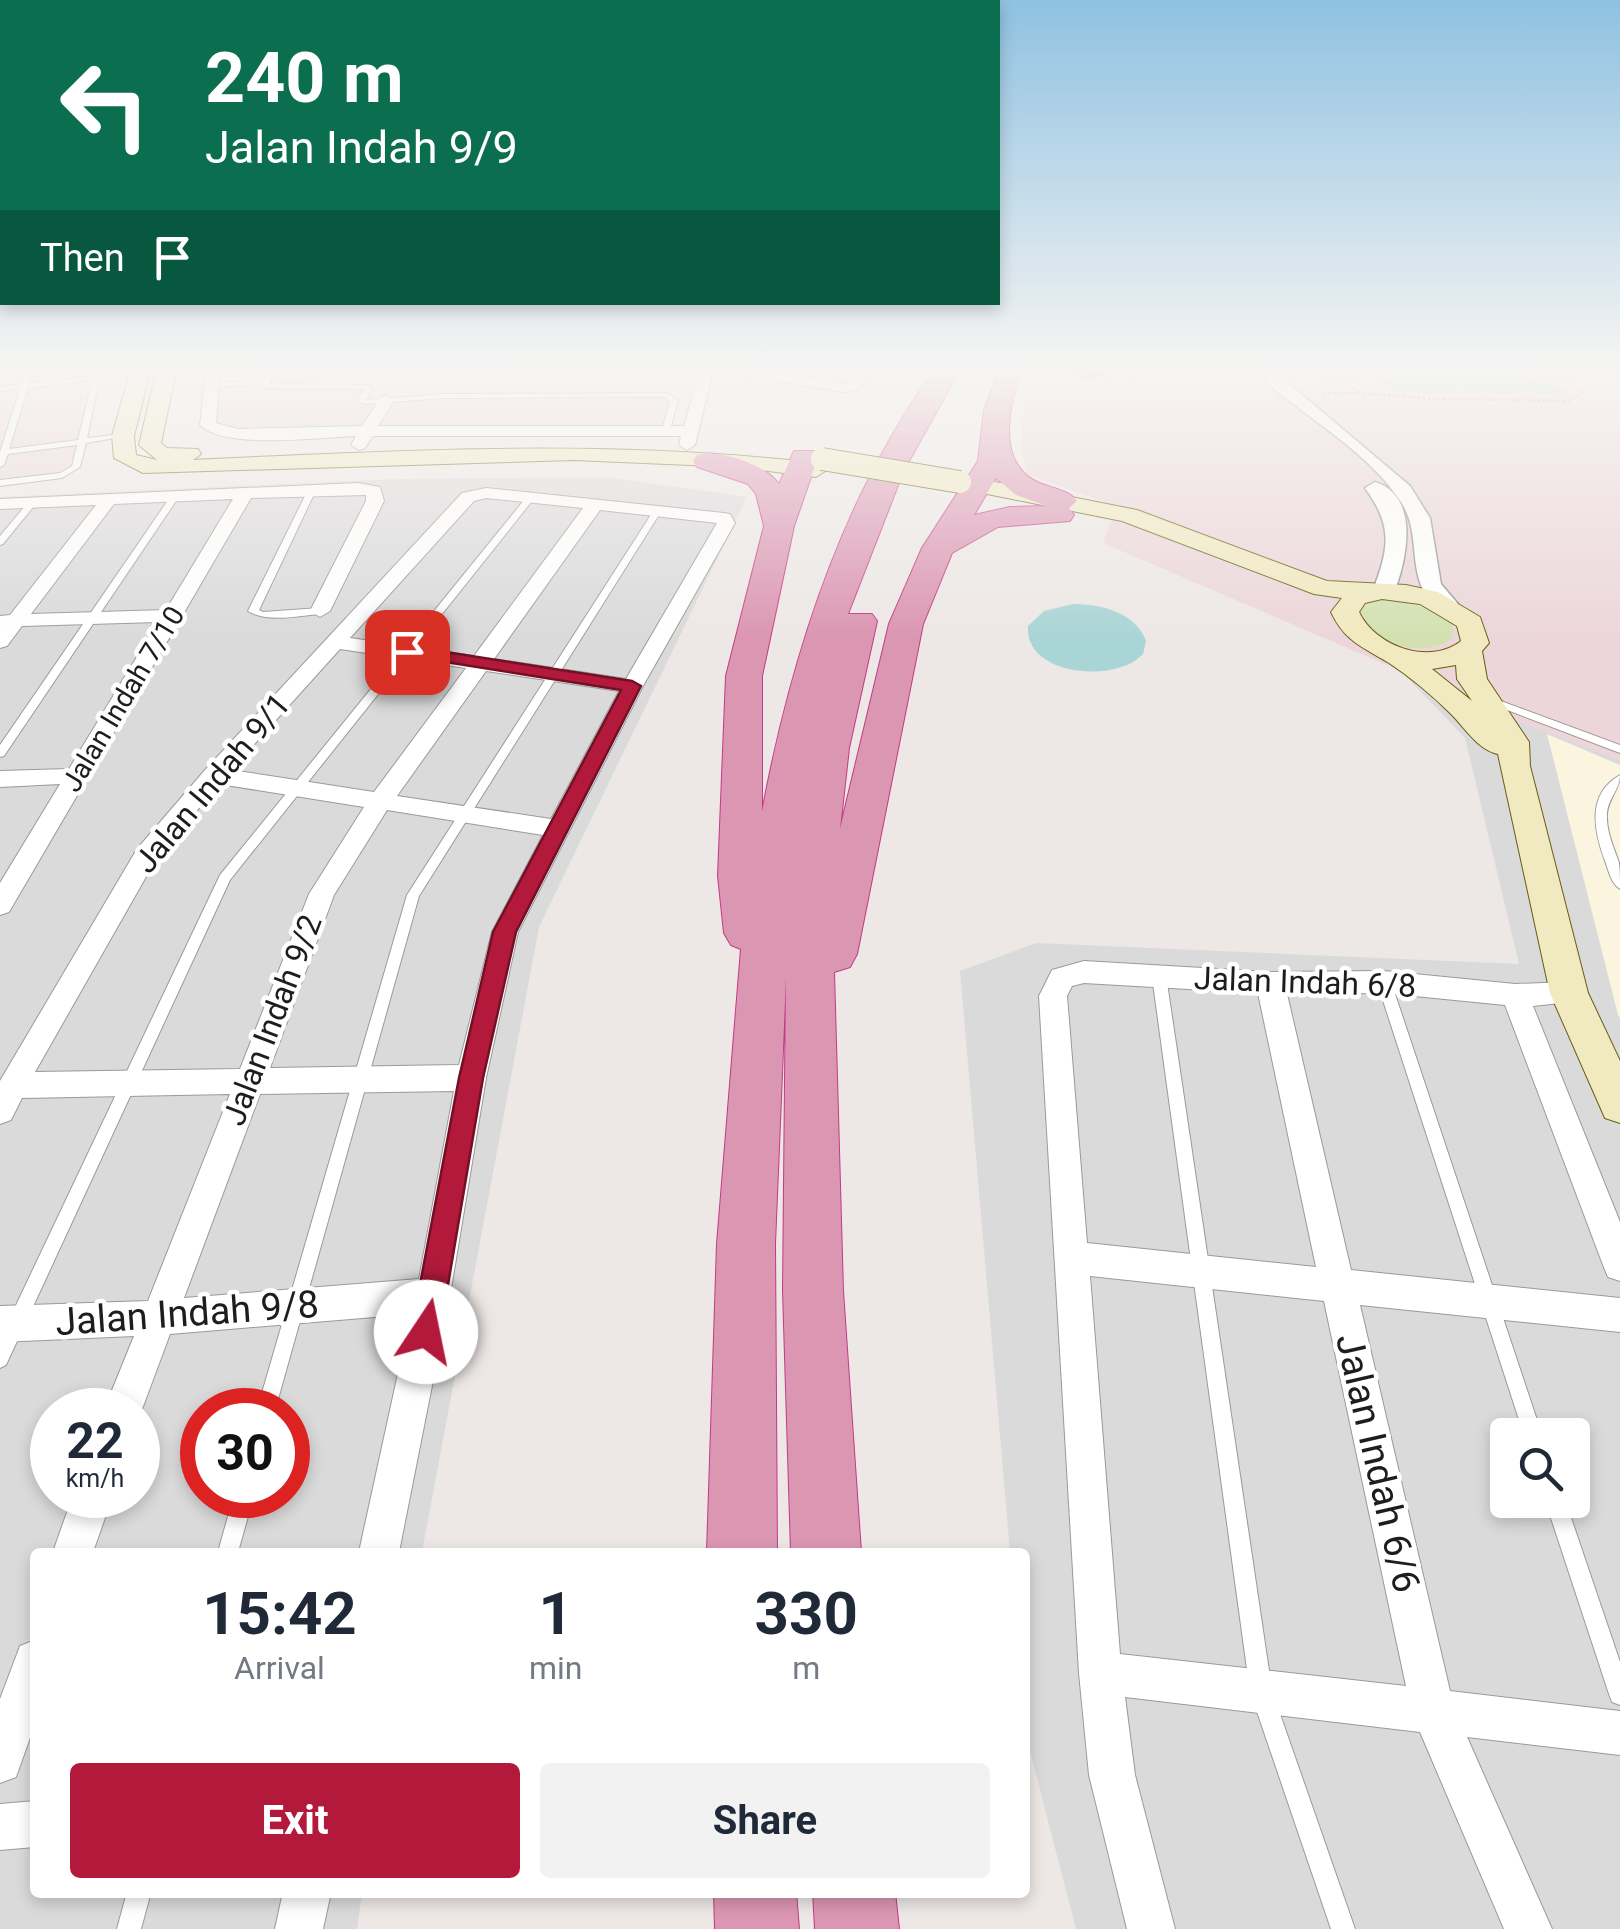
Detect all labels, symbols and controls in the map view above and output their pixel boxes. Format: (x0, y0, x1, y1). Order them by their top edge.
text: 240 m (205, 37, 404, 119)
icon: left (40, 40, 170, 170)
text: Jalan Indah 9/9 (205, 121, 518, 174)
icon: arrive (145, 230, 200, 285)
text: Then (40, 236, 125, 280)
street label: Jalan Indah 7/10 (55, 600, 191, 798)
pin (365, 610, 450, 695)
icon: arrive (380, 625, 435, 680)
street label: Jalan Indah 9/1 (126, 686, 298, 880)
street label: Jalan Indah 9/2 (214, 909, 330, 1131)
street label: Jalan Indah 6/8 (1193, 959, 1417, 1005)
position arrow (374, 1280, 478, 1384)
street label: Jalan Indah 9/8 (54, 1282, 320, 1344)
street label: Jalan Indah 6/6 (1327, 1329, 1429, 1597)
speed limit sign: 30 (180, 1388, 310, 1518)
text: 22 (66, 1412, 124, 1470)
map controls (1490, 1418, 1590, 1518)
button: search (1490, 1418, 1590, 1518)
text: km/h (66, 1464, 124, 1493)
text: 15:42 (202, 1578, 357, 1649)
text: 1 (538, 1578, 573, 1649)
text: 330 (755, 1578, 858, 1649)
text: Arrival (234, 1649, 325, 1687)
text: min (529, 1649, 582, 1687)
text: m (792, 1649, 820, 1687)
button: Exit (70, 1763, 520, 1878)
button: Share (540, 1763, 990, 1878)

